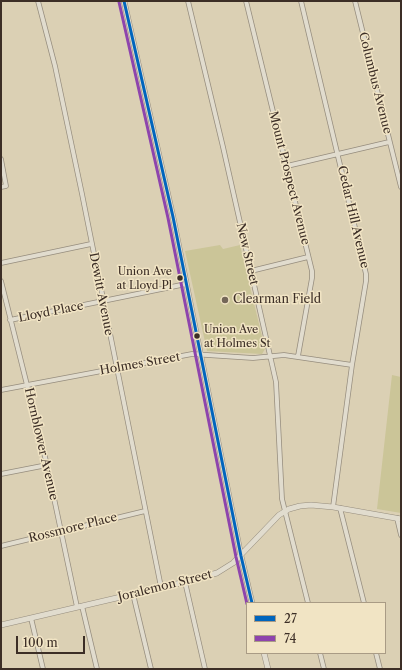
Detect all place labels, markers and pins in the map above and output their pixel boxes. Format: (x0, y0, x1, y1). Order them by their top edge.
place label: Union Ave at Lloyd Pl (116, 265, 172, 291)
marker: Union Ave at Lloyd Pl (175, 273, 185, 283)
place label: Clearman Field (233, 293, 321, 307)
marker: Clearman Field (220, 295, 230, 305)
place label: Union Ave at Holmes St (204, 323, 270, 349)
marker: Union Ave at Holmes St (192, 331, 202, 341)

